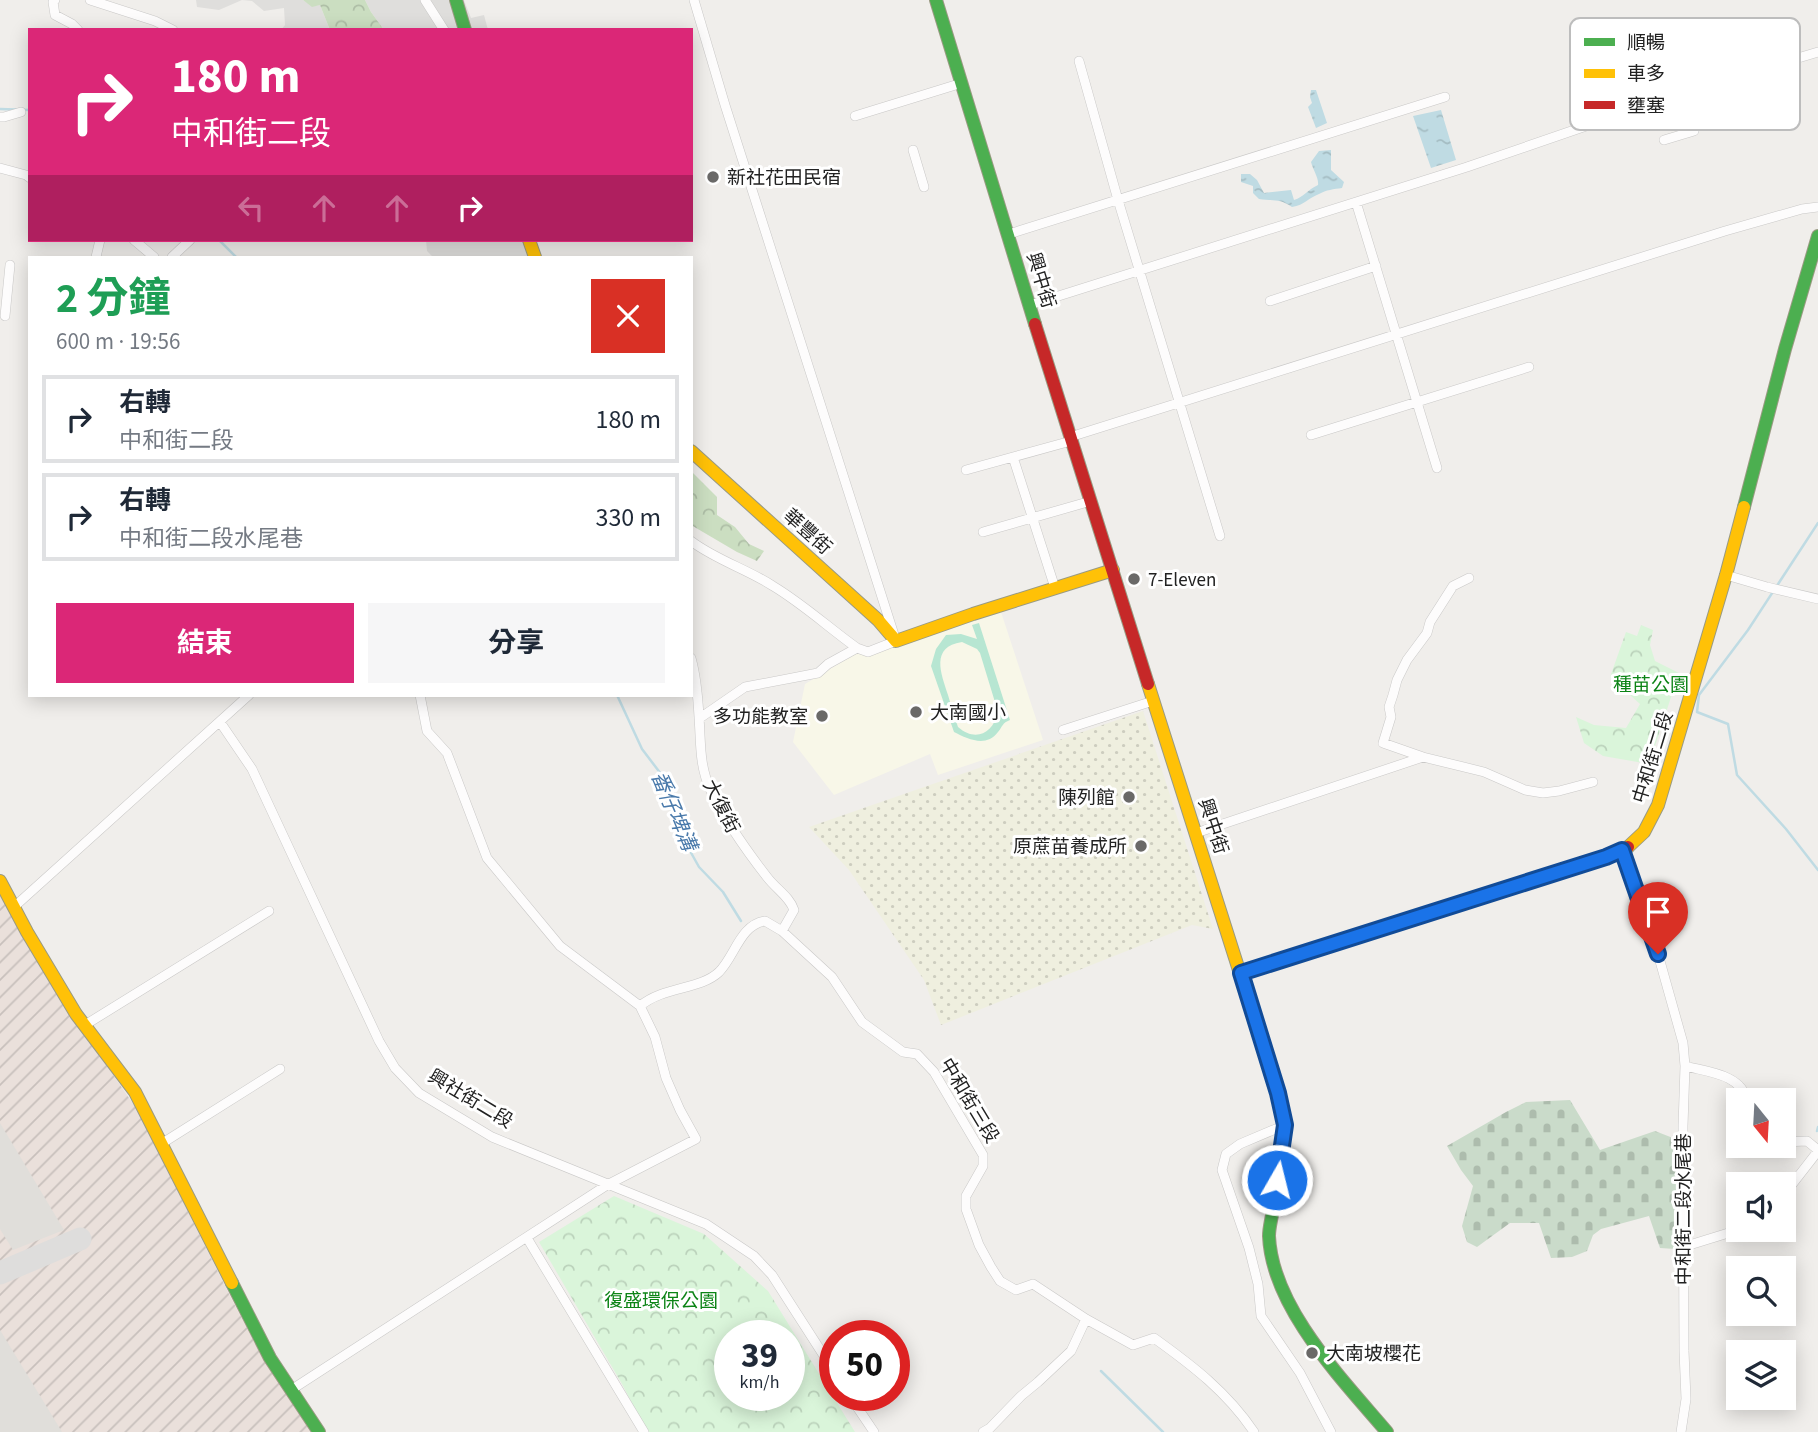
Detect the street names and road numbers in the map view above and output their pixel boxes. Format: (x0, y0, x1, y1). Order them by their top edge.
street label: 興中街 (1019, 249, 1062, 312)
street label: 華豐街 (777, 503, 837, 561)
street label: 中和街二段 (1627, 708, 1680, 807)
street label: 大復街 (696, 775, 746, 838)
street label: 興中街 (1191, 795, 1234, 858)
street label: 中和街三段 (933, 1053, 1005, 1148)
street label: 興社街二段 (423, 1063, 518, 1135)
street label: 中和街二段水尾巷 (1671, 1133, 1698, 1285)

